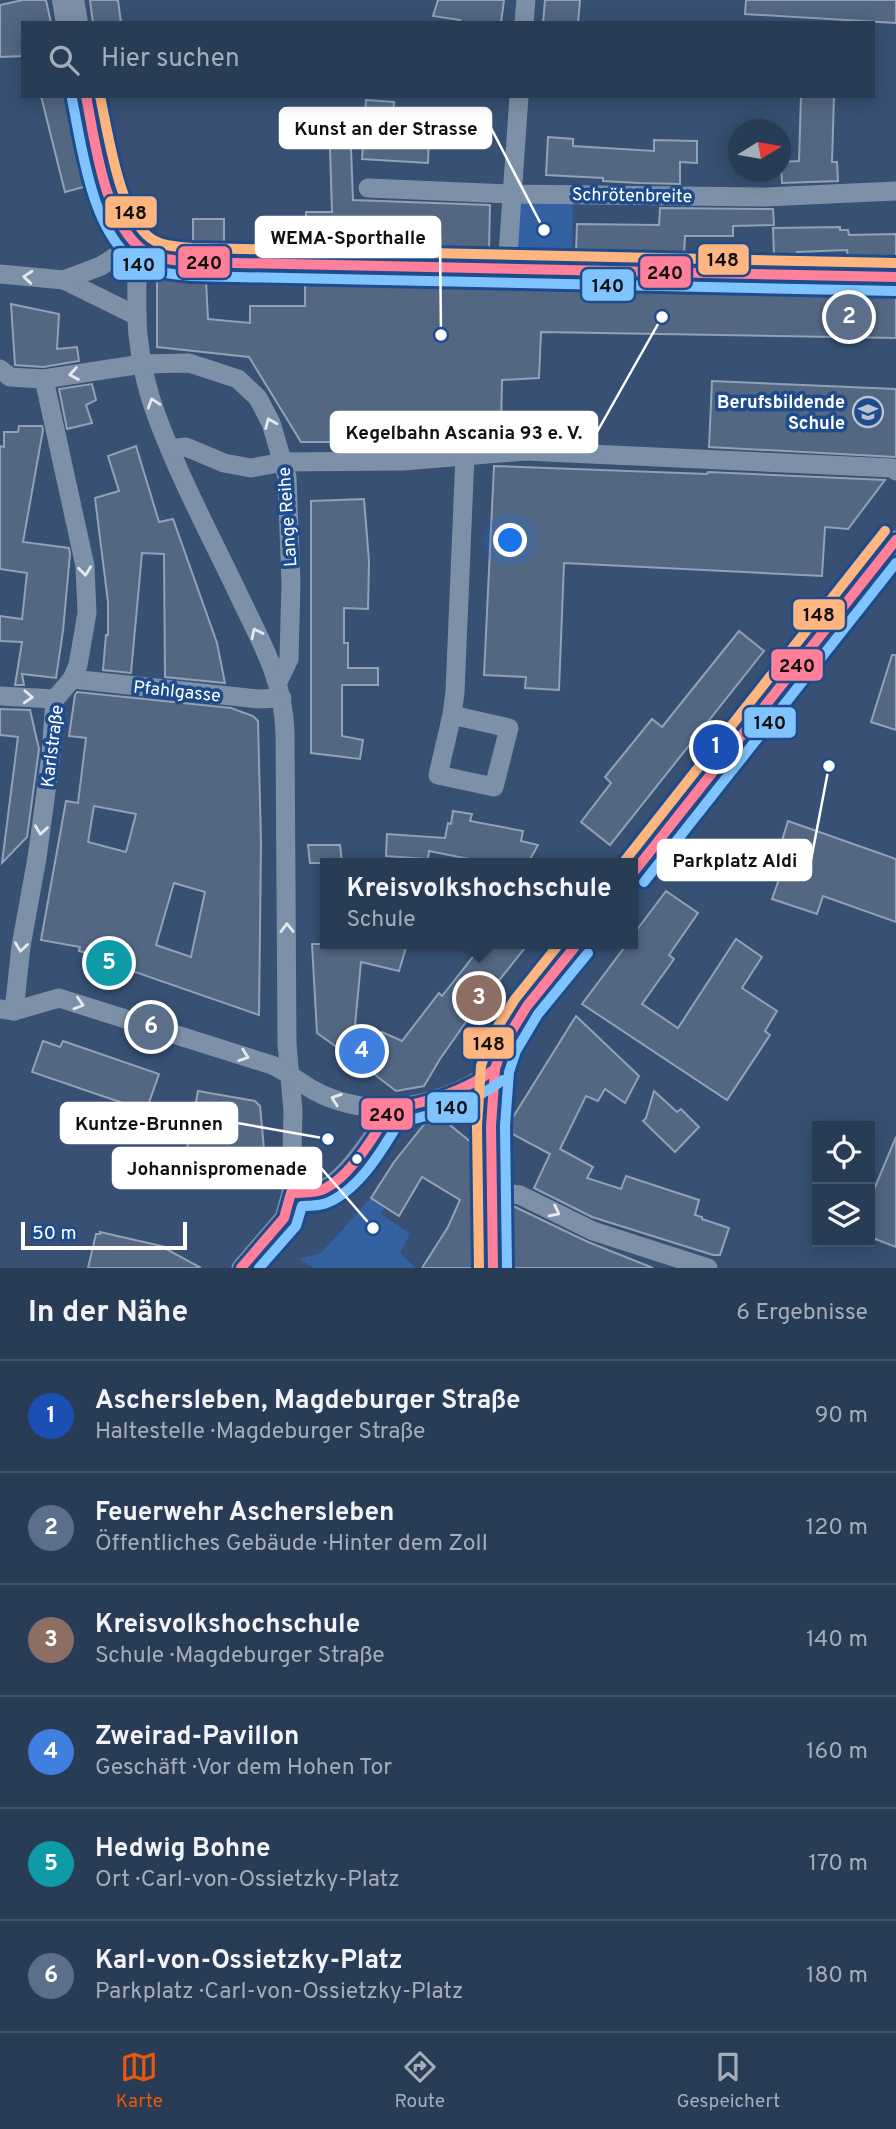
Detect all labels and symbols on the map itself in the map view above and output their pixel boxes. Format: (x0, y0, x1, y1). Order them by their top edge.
callout: Kunst an der Strasse (280, 108, 491, 148)
text: Kunst an der Strasse (294, 118, 478, 142)
north arrow (728, 119, 791, 182)
street label: Schrötenbreite (572, 184, 692, 209)
line badge: 148 (104, 195, 158, 229)
text: 148 (115, 202, 147, 226)
callout: WEMA-Sporthalle (256, 217, 440, 257)
text: WEMA-Sporthalle (270, 227, 426, 251)
line badge: 148 (697, 243, 750, 276)
line badge: 240 (177, 245, 231, 279)
line badge: 140 (112, 247, 166, 281)
text: 148 (707, 249, 739, 273)
text: 240 (186, 252, 222, 276)
text: 140 (123, 254, 155, 278)
line badge: 240 (639, 255, 692, 289)
text: 240 (647, 262, 683, 286)
line badge: 140 (581, 268, 635, 302)
one-way arrow (23, 270, 34, 285)
text: 140 (592, 275, 624, 299)
pin: 2 (826, 291, 872, 343)
one-way arrow (68, 366, 80, 381)
place label: Berufsbildende Schule (717, 392, 845, 436)
school or university icon: Berufsbildende Schule (851, 395, 885, 429)
one-way arrow (146, 397, 161, 409)
callout: Kegelbahn Ascania 93 e. V. (331, 412, 597, 452)
one-way arrow (264, 418, 278, 430)
text: Kegelbahn Ascania 93 e. V. (346, 422, 582, 446)
street label: Lange Reihe (274, 466, 303, 568)
your location (493, 523, 527, 557)
one-way arrow (77, 565, 92, 576)
line badge: 148 (792, 598, 846, 631)
text: 148 (803, 604, 835, 628)
one-way arrow (251, 628, 265, 640)
line badge: 240 (770, 648, 824, 682)
text: 240 (779, 655, 815, 679)
street label: Pfahlgasse (132, 676, 222, 709)
one-way arrow (23, 690, 34, 705)
street label: Karlstraße (37, 704, 70, 789)
line badge: 140 (743, 706, 797, 739)
text: 140 (754, 712, 786, 736)
pin: 1 (693, 721, 739, 773)
one-way arrow (33, 825, 48, 836)
callout: Parkplatz Aldi (658, 840, 811, 880)
text: Parkplatz Aldi (673, 850, 797, 874)
one-way arrow (279, 923, 295, 933)
pin: 5 (86, 937, 132, 989)
one-way arrow (14, 942, 29, 953)
pin: 3 (456, 972, 502, 1024)
one-way arrow (73, 996, 85, 1011)
pin: 6 (128, 1001, 174, 1053)
pin: 4 (339, 1025, 385, 1077)
line badge: 148 (462, 1026, 515, 1060)
text: 148 (473, 1033, 505, 1057)
one-way arrow (238, 1047, 250, 1062)
line badge: 140 (426, 1091, 479, 1124)
one-way arrow (330, 1093, 343, 1107)
line badge: 240 (360, 1097, 414, 1131)
text: 140 (436, 1097, 468, 1121)
callout: Kuntze-Brunnen (61, 1103, 237, 1143)
text: 240 (369, 1104, 405, 1128)
text: Kuntze-Brunnen (75, 1113, 223, 1137)
callout: Johannispromenade (113, 1148, 321, 1188)
unlabelled marker (350, 1152, 364, 1166)
text: Johannispromenade (127, 1158, 307, 1182)
one-way arrow (547, 1203, 560, 1217)
scale bar (21, 1219, 187, 1251)

